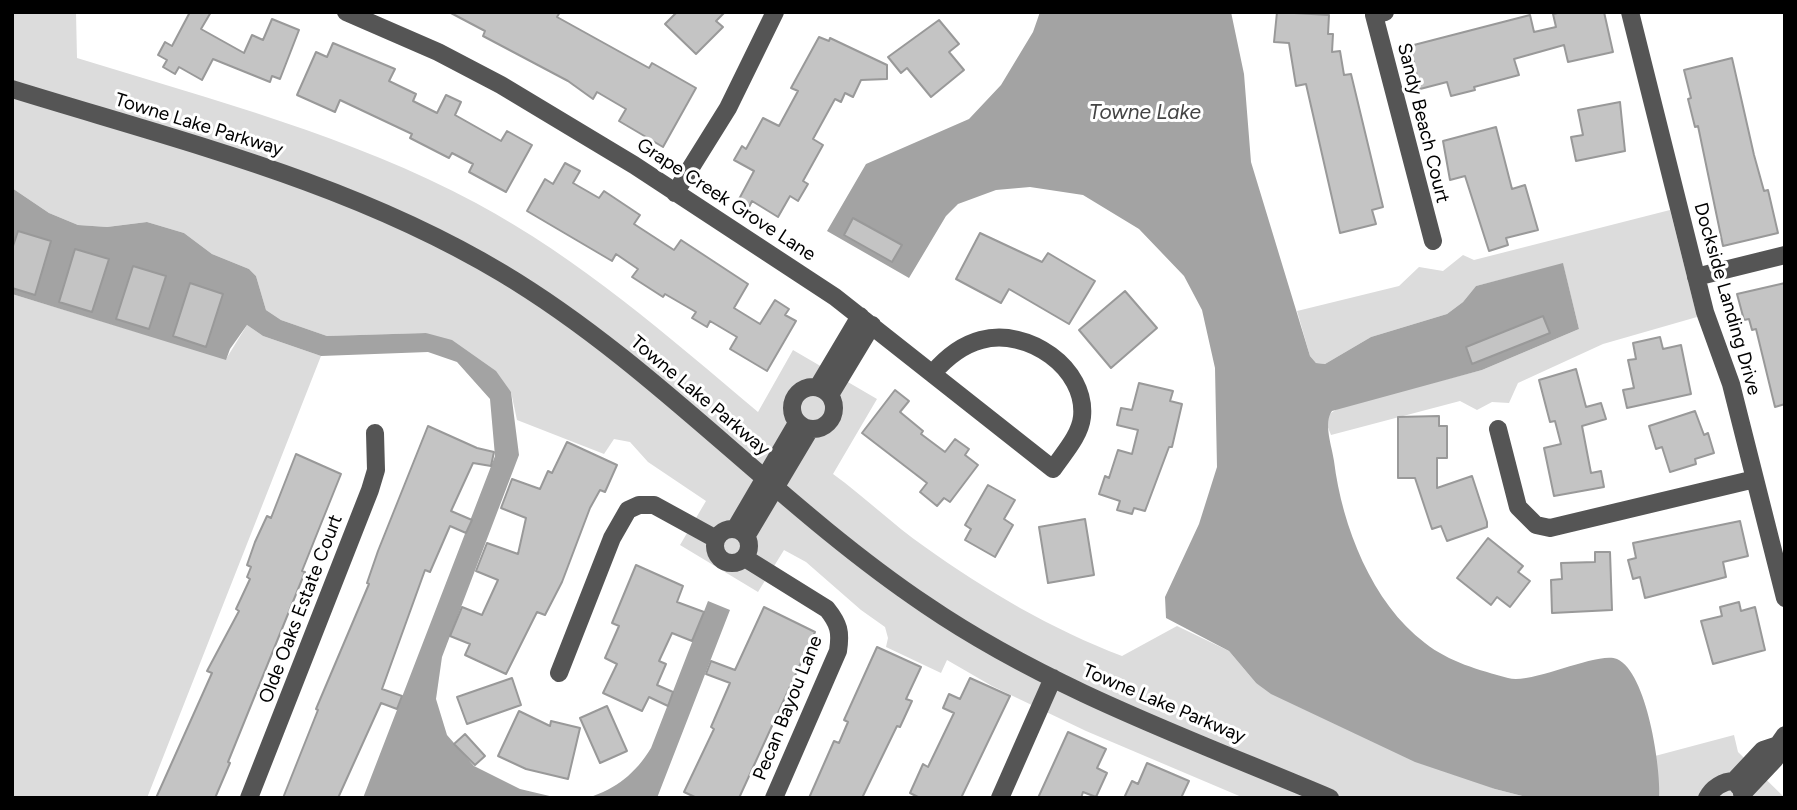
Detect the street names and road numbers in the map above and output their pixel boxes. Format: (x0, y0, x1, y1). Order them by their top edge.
street label: Sandy Beach Court (1392, 41, 1454, 205)
street label: Towne Lake Parkway (112, 89, 286, 161)
street label: Grape Creek Grove Lane (632, 134, 820, 266)
street label: Dockside Landing Drive (1689, 200, 1765, 398)
street label: Towne Lake Parkway (626, 331, 774, 461)
street label: Olde Oaks Estate Court (254, 511, 348, 707)
street label: Pecan Bayou Lane (749, 632, 827, 784)
street label: Towne Lake Parkway (1079, 659, 1249, 749)

